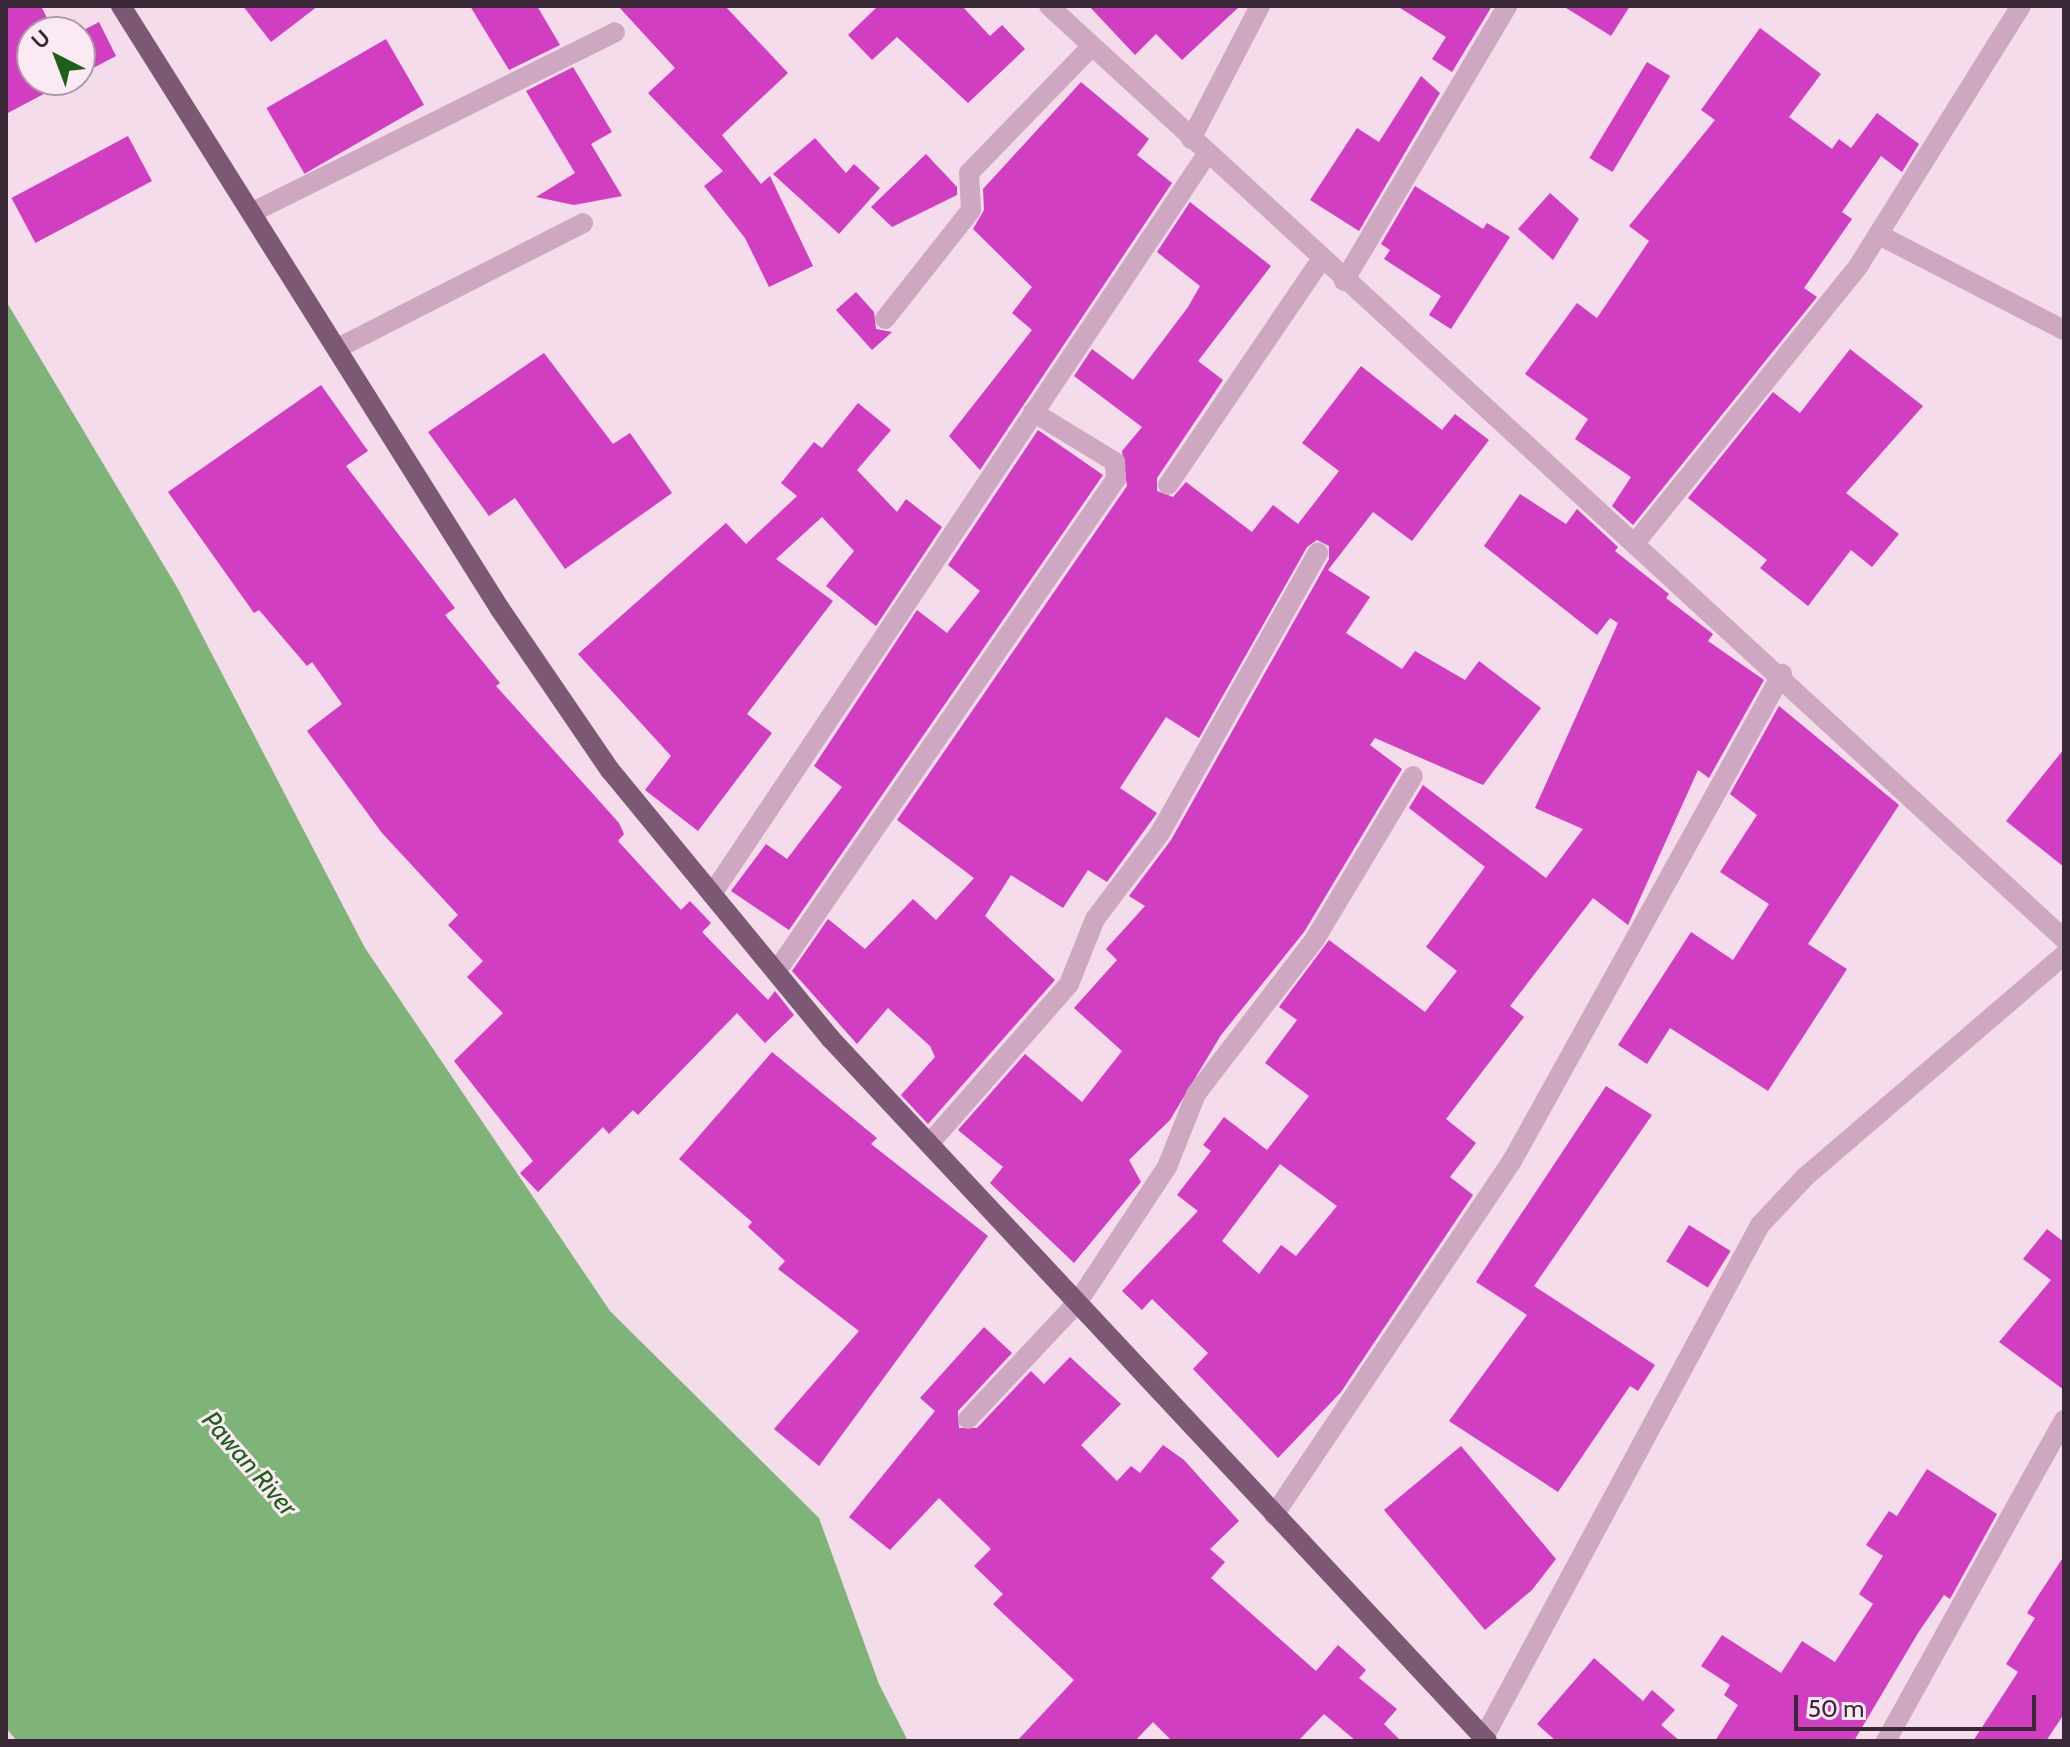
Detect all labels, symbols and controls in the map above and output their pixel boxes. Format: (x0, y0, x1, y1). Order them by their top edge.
north arrow (16, 16, 96, 96)
text: U (26, 24, 56, 55)
water label: Pawan River (195, 1405, 303, 1523)
scale bar (1798, 1679, 2040, 1729)
text: 50 m (1808, 1694, 1864, 1723)

